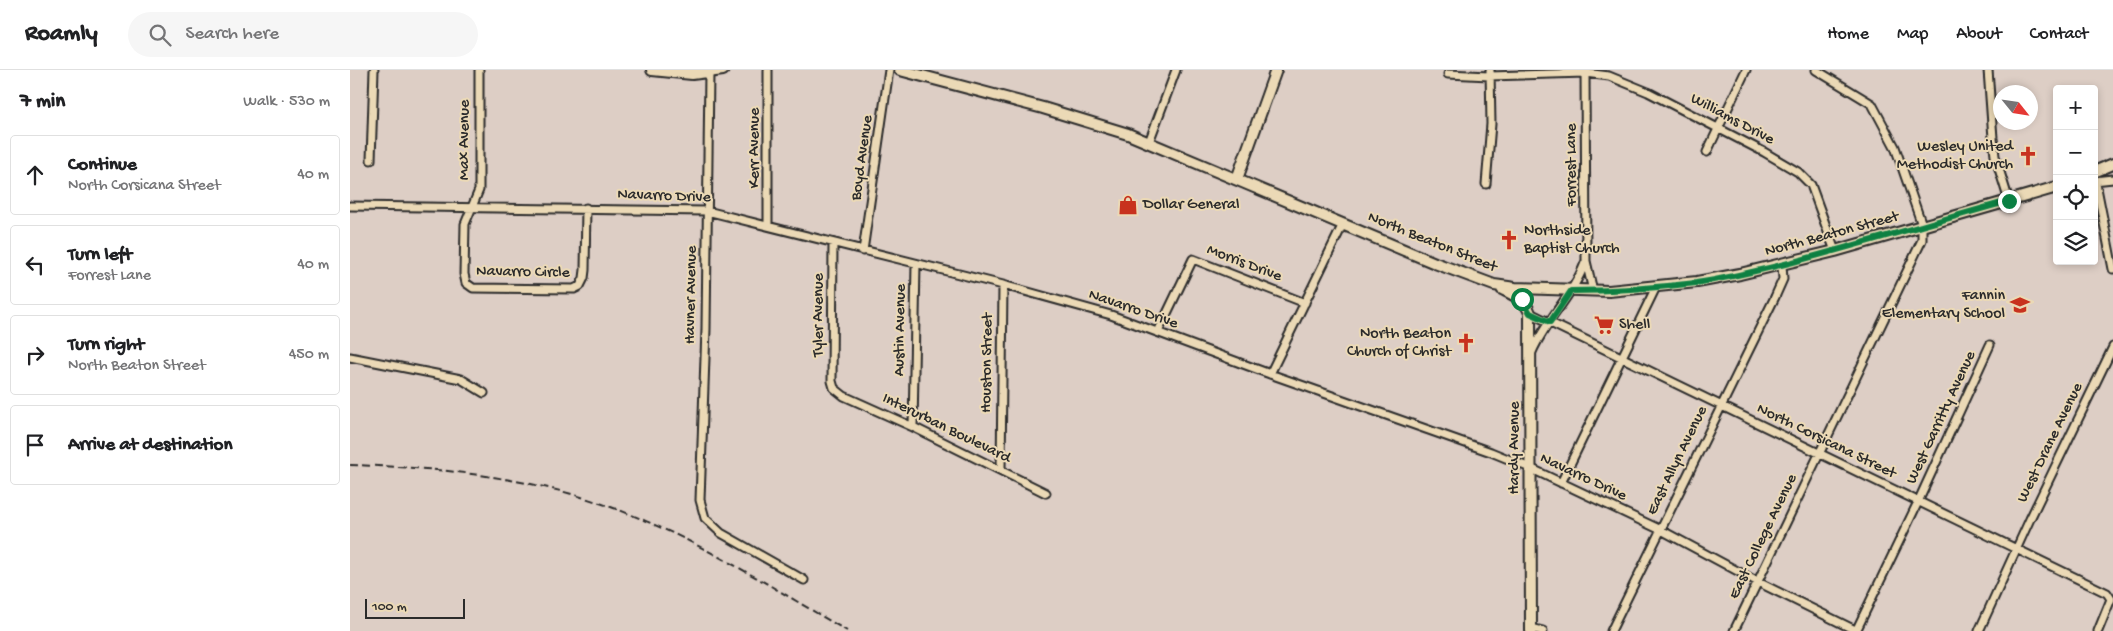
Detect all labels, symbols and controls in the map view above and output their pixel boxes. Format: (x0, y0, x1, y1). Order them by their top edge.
search box (128, 12, 478, 57)
text: Roamly (25, 20, 98, 49)
icon: search (146, 21, 174, 49)
text: Search here (186, 23, 279, 46)
text: Home (1827, 24, 1869, 45)
text: Map (1897, 24, 1928, 45)
text: About (1956, 24, 2002, 45)
text: Contact (2030, 24, 2088, 45)
north arrow (1993, 85, 2038, 130)
map controls (2053, 85, 2098, 265)
button: + (2053, 85, 2098, 130)
text: 7 min (20, 90, 65, 115)
street label: Williams Drive (1687, 90, 1778, 150)
text: Walk · 530 m (243, 93, 330, 112)
street label: Max Avenue (456, 99, 475, 180)
street label: Kerr Avenue (746, 107, 765, 188)
street label: Boyd Avenue (847, 114, 878, 203)
street label: Forrest Lane (1563, 123, 1582, 207)
button: − (2053, 130, 2098, 175)
place label: Wesley United Methodist Church (1897, 138, 2015, 175)
church icon: Wesley United Methodist Church (2017, 145, 2039, 167)
text: Continue (68, 154, 137, 177)
icon: ahead (21, 161, 49, 189)
text: 40 m (297, 166, 329, 185)
button: locate (2053, 175, 2098, 220)
text: North Corsicana Street (68, 177, 221, 196)
street label: Navarro Drive (617, 186, 712, 208)
route end (1998, 190, 2021, 213)
shop icon: Dollar General (1117, 194, 1139, 216)
place label: Dollar General (1142, 196, 1239, 215)
street label: North Beaton Street (1365, 208, 1501, 278)
street label: North Beaton Street (1763, 208, 1902, 262)
button: layers (2053, 220, 2098, 265)
place label: Northside Baptist Church (1523, 222, 1620, 259)
church icon: Northside Baptist Church (1498, 229, 1520, 251)
street label: Morris Drive (1204, 241, 1285, 287)
text: Turn left (68, 244, 132, 267)
street label: Havner Avenue (682, 245, 702, 344)
icon: left (21, 251, 49, 279)
text: 40 m (297, 256, 329, 275)
street label: Navarro Circle (476, 263, 571, 283)
text: Forrest Lane (68, 267, 151, 286)
street label: Tyler Avenue (810, 273, 829, 358)
street label: Austin Avenue (891, 283, 911, 376)
street label: Navarro Drive (1086, 286, 1181, 334)
place label: Fannin Elementary School (1882, 287, 2005, 324)
route start (1511, 288, 1534, 311)
school or university icon: Fannin Elementary School (2009, 294, 2031, 316)
street label: Houston Street (978, 312, 998, 413)
supermarket icon: Shell (1593, 314, 1615, 336)
place label: Shell (1619, 316, 1650, 335)
place label: North Beaton Church of Christ (1347, 325, 1452, 362)
church icon: North Beaton Church of Christ (1455, 332, 1477, 354)
text: Turn right (68, 334, 144, 357)
icon: right (21, 341, 49, 369)
text: 450 m (289, 346, 329, 365)
street label: West Garritty Avenue (1903, 348, 1981, 488)
text: North Beaton Street (68, 357, 206, 376)
street label: West Drane Avenue (2014, 379, 2089, 506)
street label: Interurban Boulevard (879, 390, 1015, 469)
street label: North Corsicana Street (1753, 400, 1900, 485)
street label: Hardy Avenue (1506, 401, 1525, 494)
street label: East Allyn Avenue (1643, 403, 1713, 519)
icon: arrive (21, 431, 49, 459)
text: Arrive at destination (68, 434, 232, 457)
street label: Navarro Drive (1537, 450, 1630, 507)
street label: East College Avenue (1726, 471, 1803, 603)
scale bar (365, 596, 465, 619)
text: 100 m (372, 599, 407, 616)

